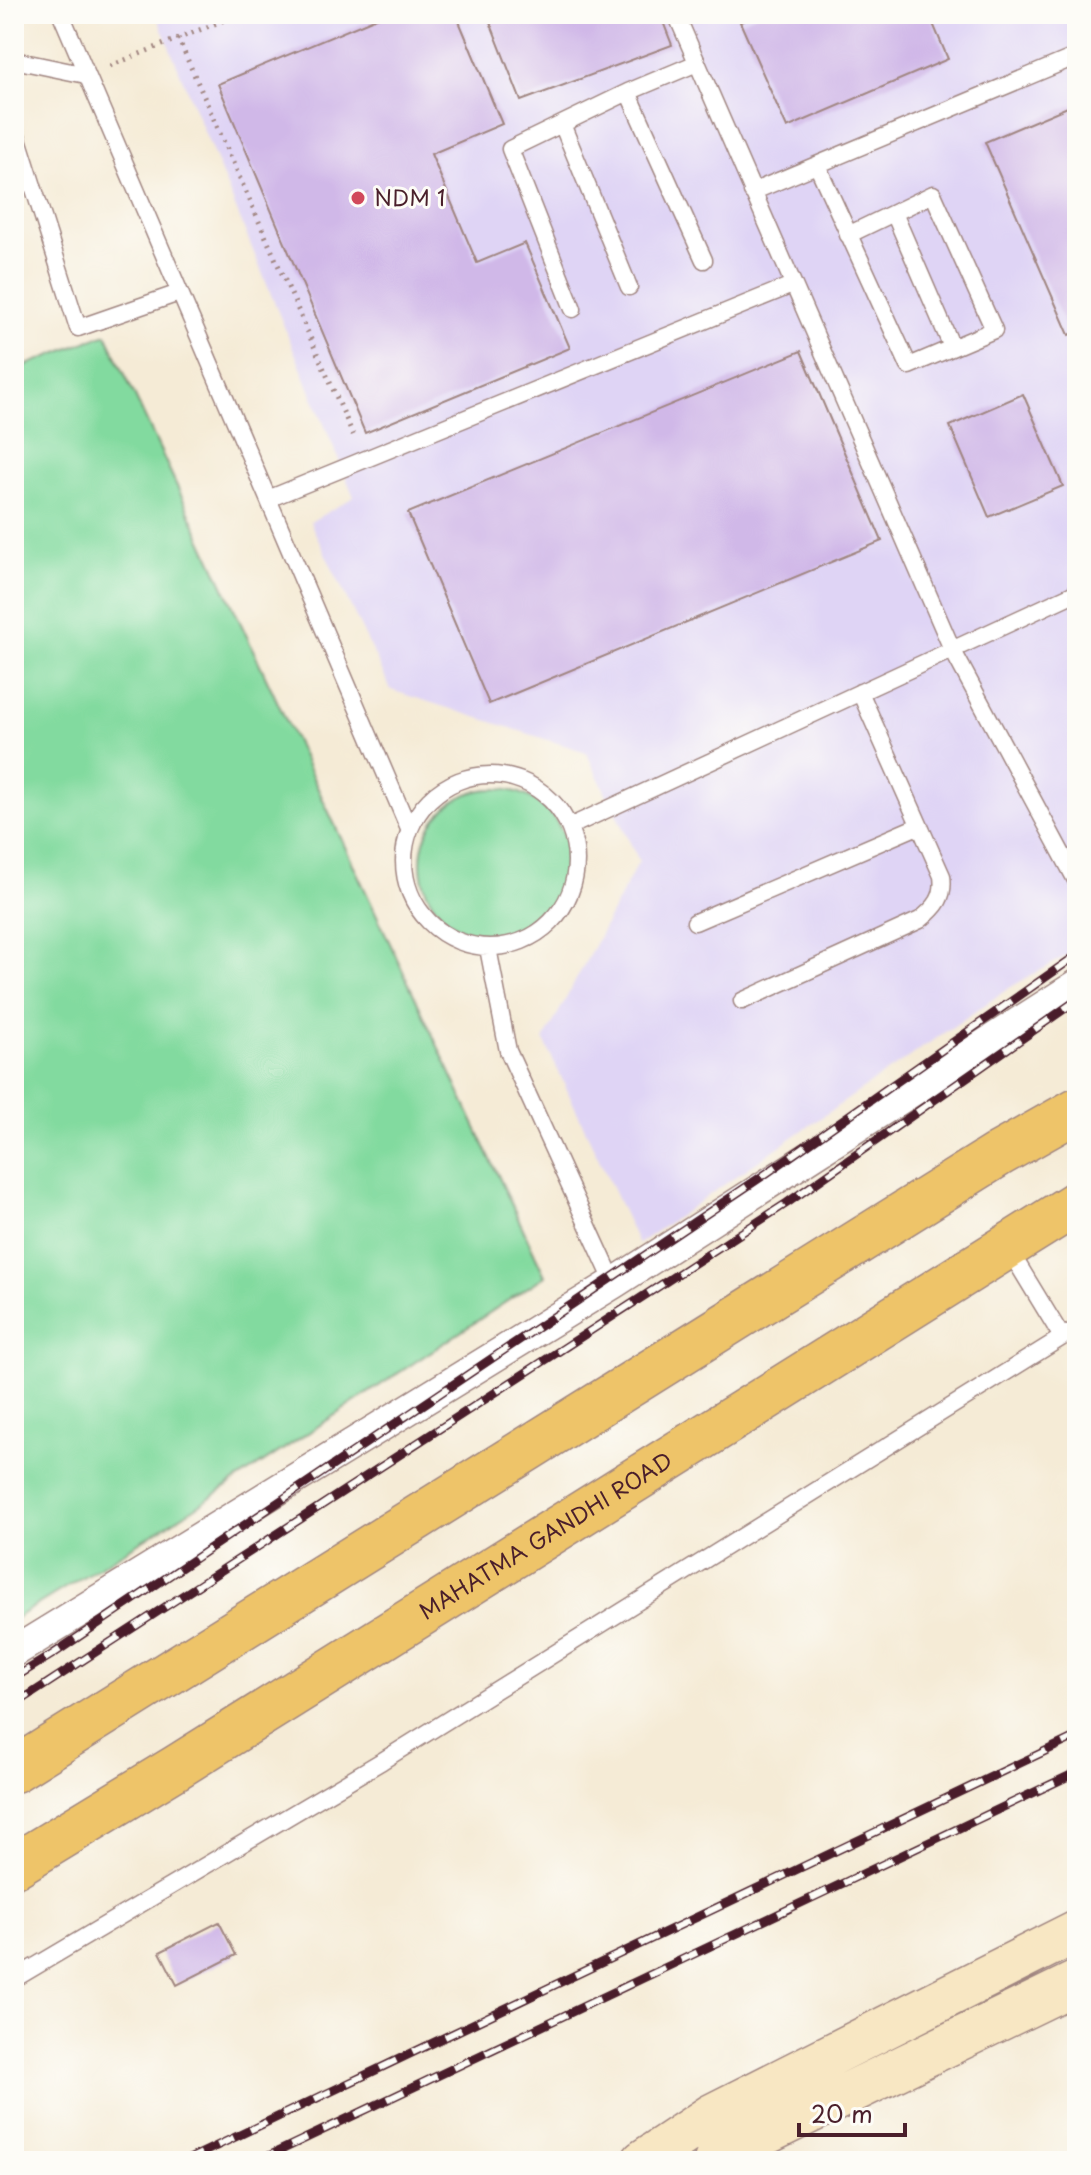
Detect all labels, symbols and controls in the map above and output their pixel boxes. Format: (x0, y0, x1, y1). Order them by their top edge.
place label: NDM 1 (374, 180, 445, 213)
marker: NDM 1 (349, 189, 367, 207)
street label: MAHATMA GANDHI ROAD (412, 1443, 678, 1626)
scale bar (799, 2087, 905, 2137)
text: 20 m (811, 2095, 873, 2131)

